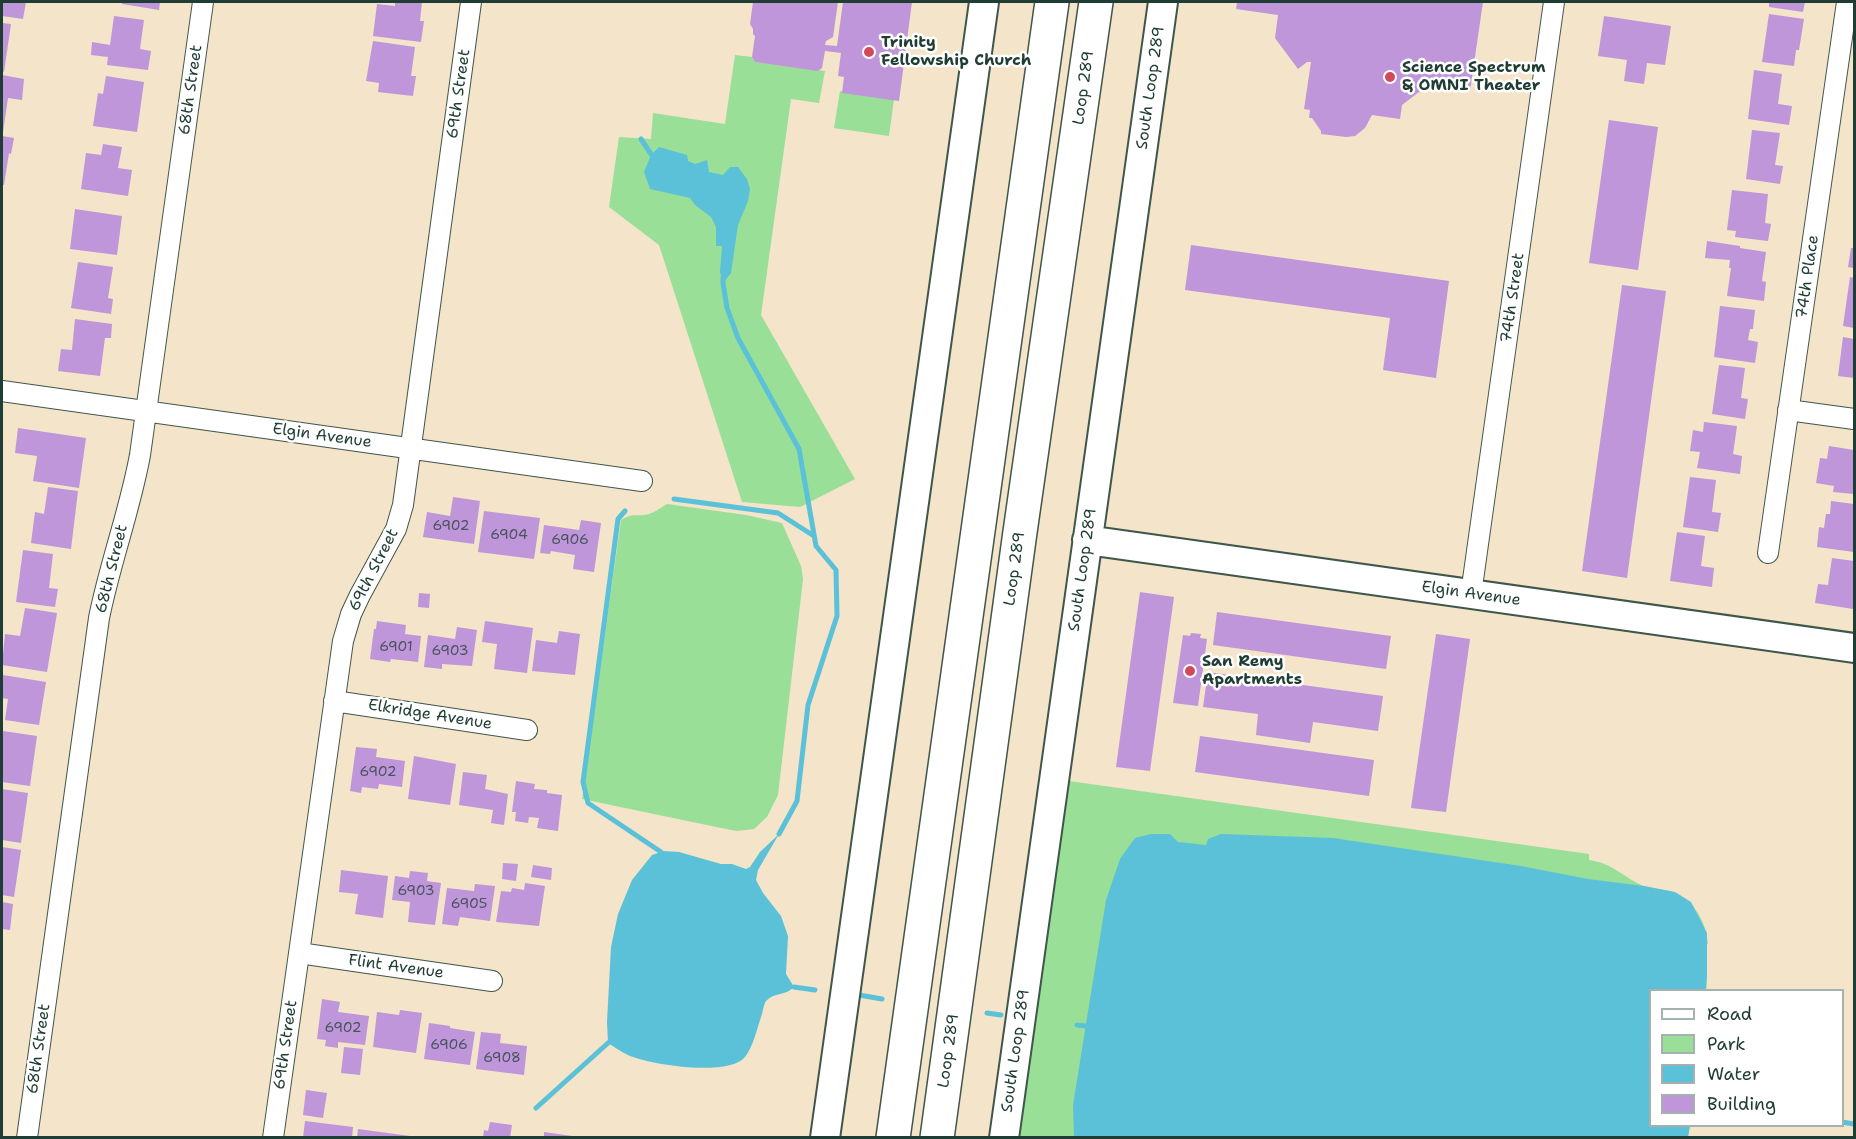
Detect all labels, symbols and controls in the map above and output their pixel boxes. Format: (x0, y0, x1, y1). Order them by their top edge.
street label: South Loop 289 (1133, 25, 1169, 151)
place label: Trinity Fellowship Church (881, 33, 1031, 71)
street label: 68th Street (175, 44, 207, 136)
marker: Trinity Fellowship Church (862, 45, 876, 59)
street label: 69th Street (443, 48, 475, 140)
street label: Loop 289 (1069, 50, 1099, 126)
place label: Science Spectrum & OMNI Theater (1402, 58, 1545, 96)
marker: Science Spectrum & OMNI Theater (1383, 70, 1397, 84)
street label: 74th Place (1793, 234, 1823, 320)
street label: 74th Street (1497, 252, 1529, 344)
street label: Elgin Avenue (271, 420, 373, 452)
street label: South Loop 289 (1065, 507, 1101, 633)
house number: 6902 (432, 518, 470, 534)
street label: 68th Street (92, 523, 132, 615)
street label: 69th Street (345, 525, 403, 615)
house number: 6904 (490, 527, 528, 543)
street label: Loop 289 (1000, 531, 1030, 607)
house number: 6906 (551, 532, 589, 548)
street label: Elgin Avenue (1420, 578, 1522, 610)
house number: 6901 (379, 639, 413, 655)
house number: 6903 (431, 643, 469, 659)
place label: San Remy Apartments (1202, 652, 1302, 690)
marker: San Remy Apartments (1183, 664, 1197, 678)
street label: Elkridge Avenue (367, 696, 493, 734)
house number: 6902 (359, 764, 397, 780)
house number: 6903 (397, 883, 435, 899)
house number: 6905 (451, 896, 487, 912)
street label: Flint Avenue (347, 951, 445, 983)
street label: South Loop 289 (998, 988, 1034, 1114)
legend (1649, 989, 1844, 1127)
street label: 69th Street (270, 999, 302, 1091)
text: Road (1707, 1002, 1752, 1026)
street label: 68th Street (23, 1003, 55, 1095)
street label: Loop 289 (934, 1013, 964, 1089)
house number: 6902 (324, 1020, 362, 1036)
text: Park (1707, 1032, 1746, 1056)
house number: 6906 (430, 1037, 468, 1053)
house number: 6908 (483, 1050, 521, 1066)
text: Water (1707, 1062, 1760, 1086)
text: Building (1707, 1092, 1776, 1116)

